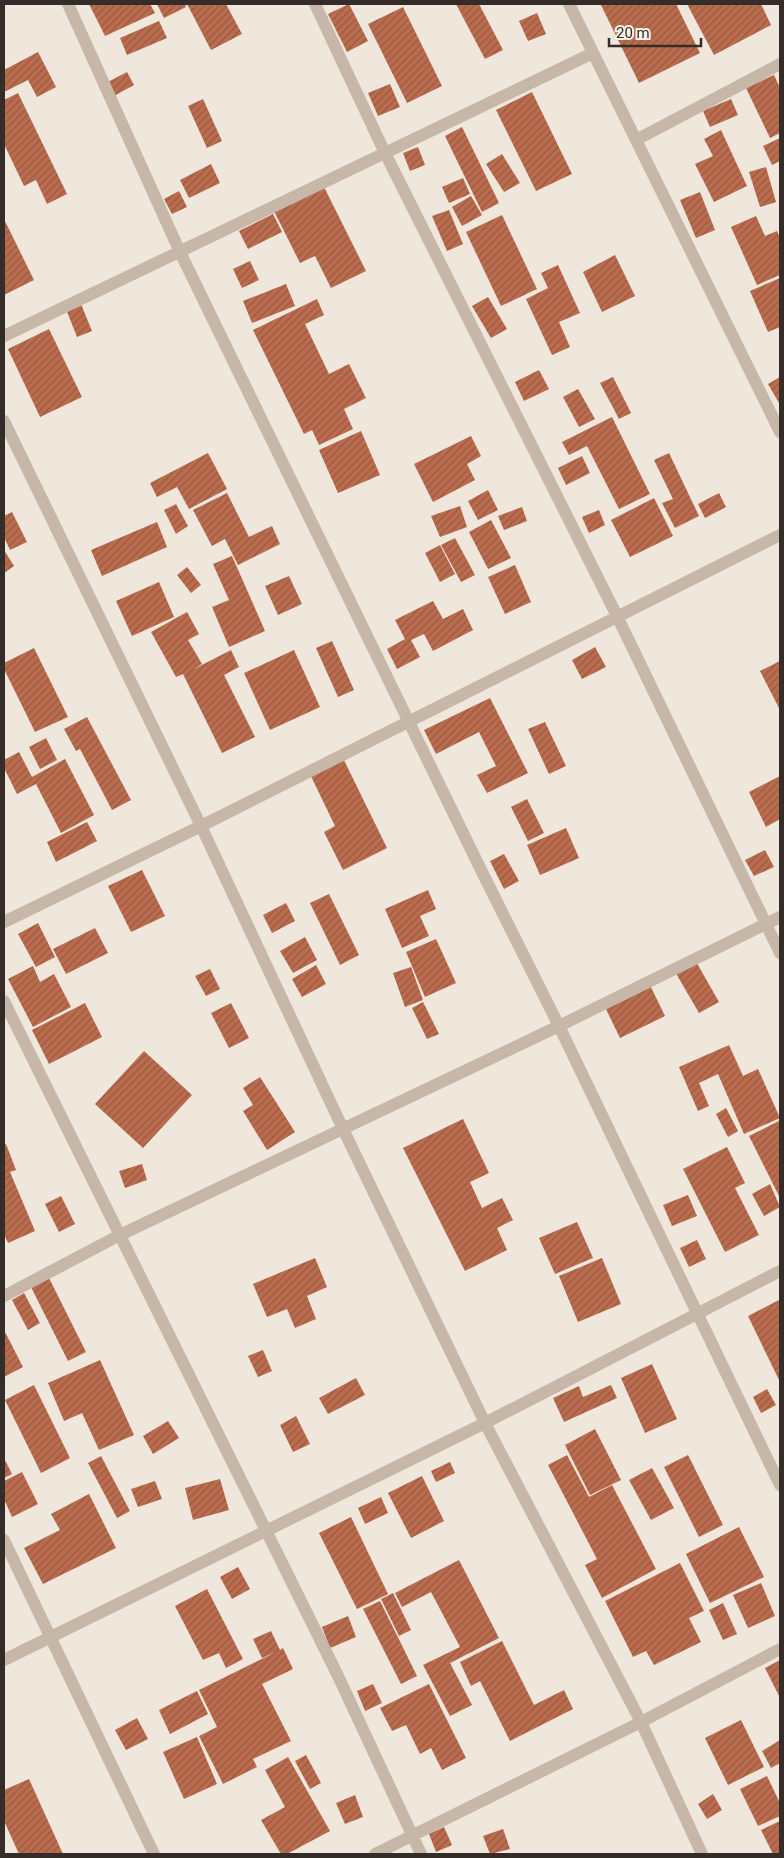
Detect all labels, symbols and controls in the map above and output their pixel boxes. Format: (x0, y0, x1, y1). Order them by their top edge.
scale bar (609, 15, 702, 47)
text: 20 m (616, 24, 650, 42)

